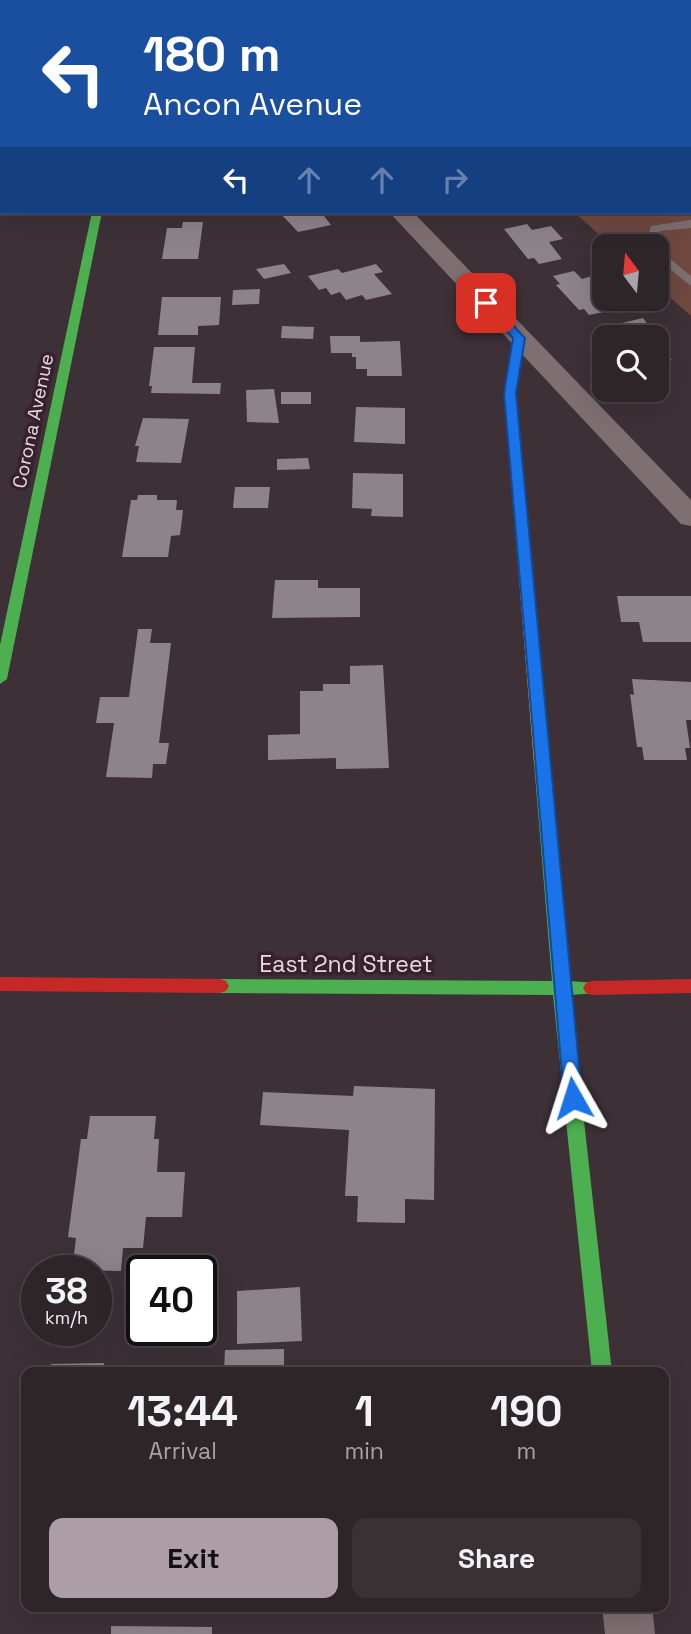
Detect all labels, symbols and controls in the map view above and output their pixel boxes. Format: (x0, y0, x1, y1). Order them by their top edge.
text: 180 m (143, 23, 281, 85)
icon: left (28, 28, 119, 119)
text: Ancon Avenue (143, 84, 362, 124)
icon: left (217, 161, 255, 199)
icon: ahead (290, 161, 328, 199)
icon: ahead (363, 161, 401, 199)
icon: right (436, 161, 474, 199)
north arrow (592, 234, 668, 312)
map controls (592, 234, 669, 402)
pin (456, 273, 516, 333)
icon: arrive (467, 284, 505, 322)
button: search (592, 325, 669, 402)
street label: Corona Avenue (7, 351, 59, 491)
street label: East 2nd Street (259, 949, 433, 979)
position arrow (536, 1061, 610, 1135)
speed limit sign: 40 (126, 1255, 217, 1346)
text: 38 (45, 1269, 88, 1313)
text: km/h (45, 1306, 88, 1329)
text: 13:44 (127, 1385, 238, 1438)
text: 1 (355, 1385, 374, 1438)
text: 190 (490, 1385, 563, 1438)
text: Arrival (149, 1436, 217, 1466)
text: min (344, 1436, 384, 1466)
text: m (517, 1436, 536, 1466)
button: Exit (49, 1518, 338, 1598)
button: Share (352, 1518, 641, 1598)

